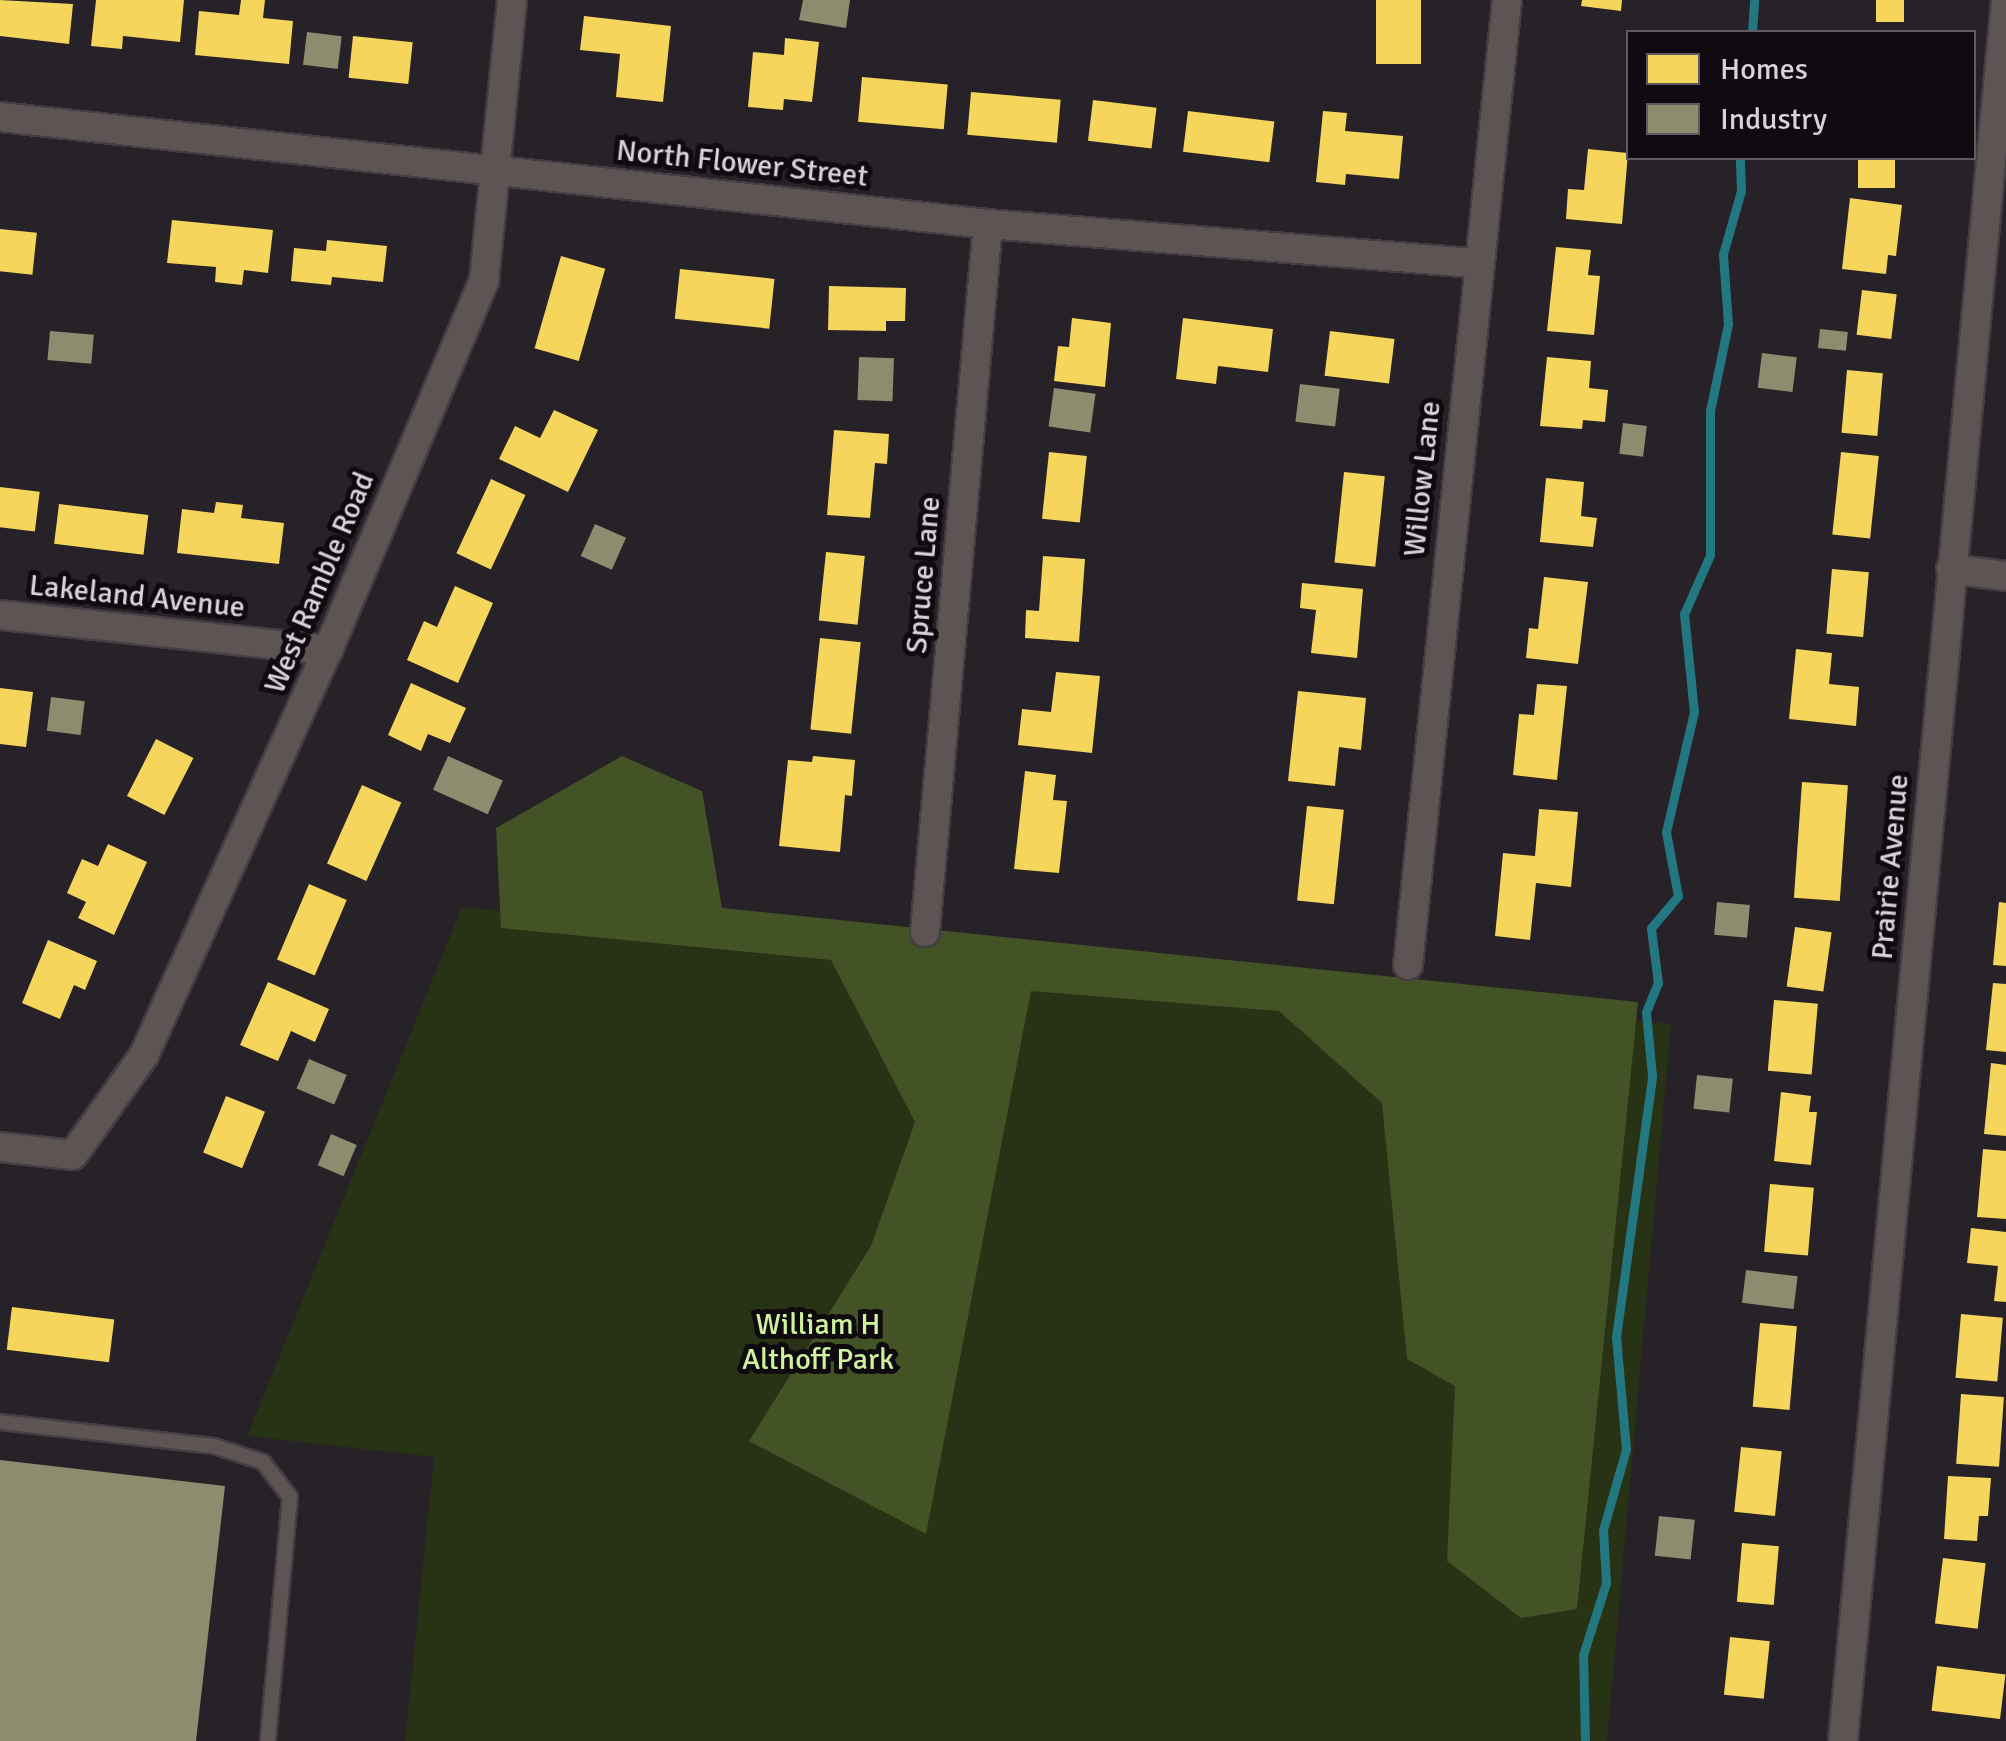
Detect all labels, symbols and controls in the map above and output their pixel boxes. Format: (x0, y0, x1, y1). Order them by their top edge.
legend (1626, 30, 1976, 160)
text: Homes (1720, 51, 1808, 88)
text: Industry (1720, 101, 1827, 138)
street label: North Flower Street (614, 133, 870, 195)
street label: Willow Lane (1397, 399, 1449, 559)
street label: West Ramble Road (257, 467, 383, 699)
street label: Spruce Lane (899, 495, 949, 655)
street label: Lakeland Avenue (27, 568, 247, 626)
street label: Prairie Avenue (1865, 773, 1917, 961)
park label: William H Althoff Park (742, 1307, 894, 1378)

